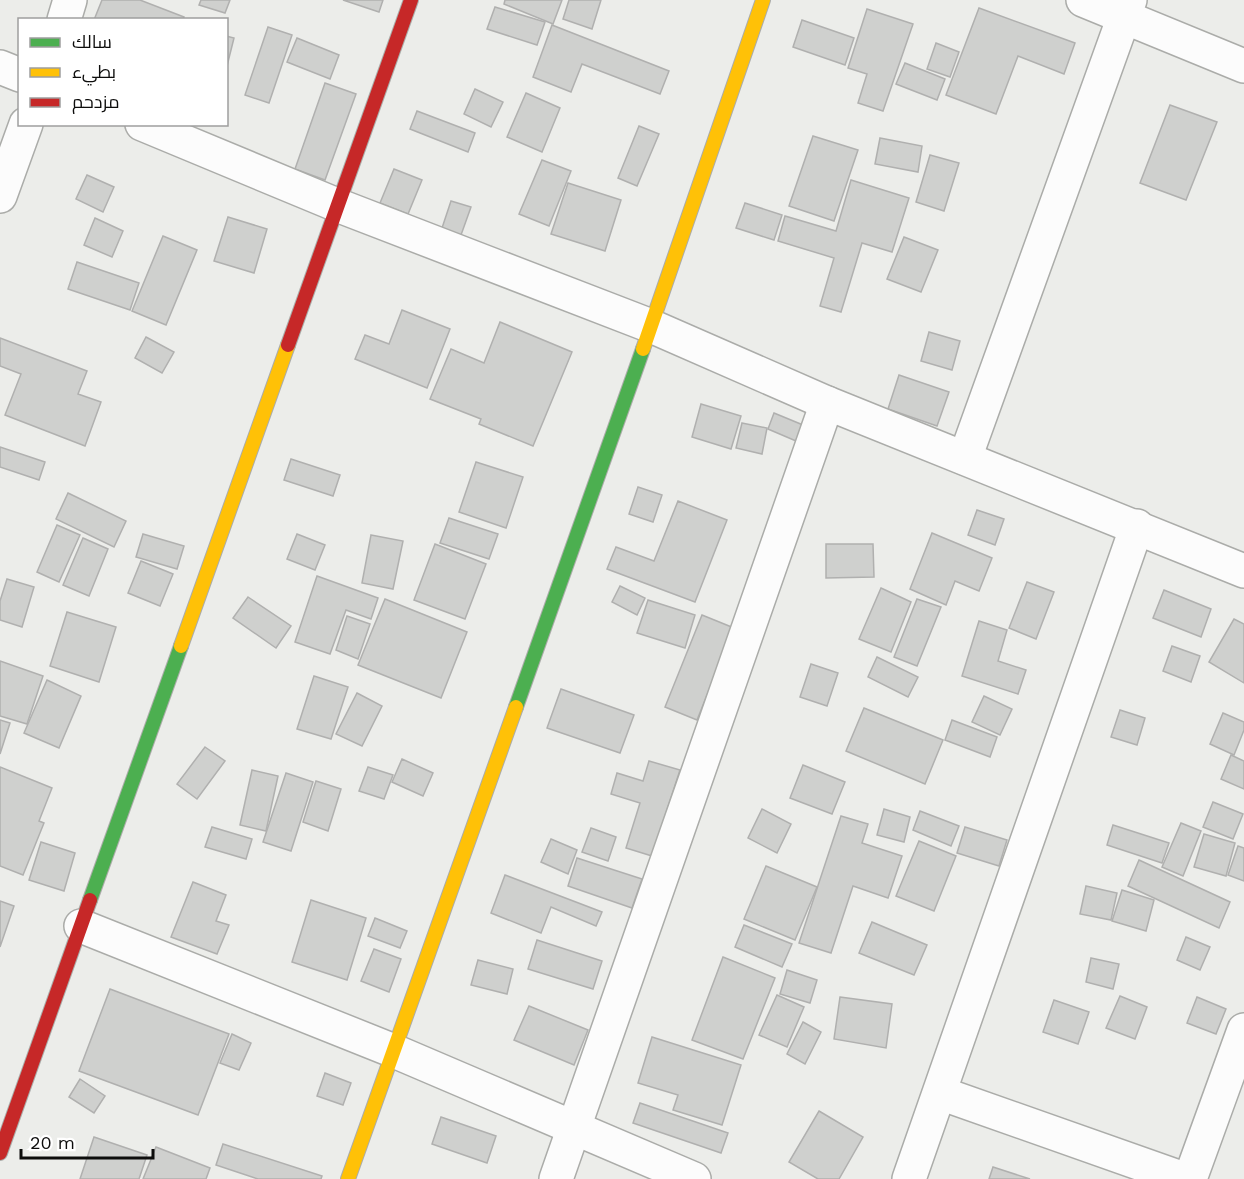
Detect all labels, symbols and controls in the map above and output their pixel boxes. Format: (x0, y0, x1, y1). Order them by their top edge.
legend (18, 18, 228, 126)
text: سالك (72, 31, 112, 52)
text: بطيء (72, 61, 116, 86)
text: مزدحم (72, 91, 120, 114)
scale bar (21, 1122, 153, 1160)
text: 20 m (30, 1132, 75, 1153)

